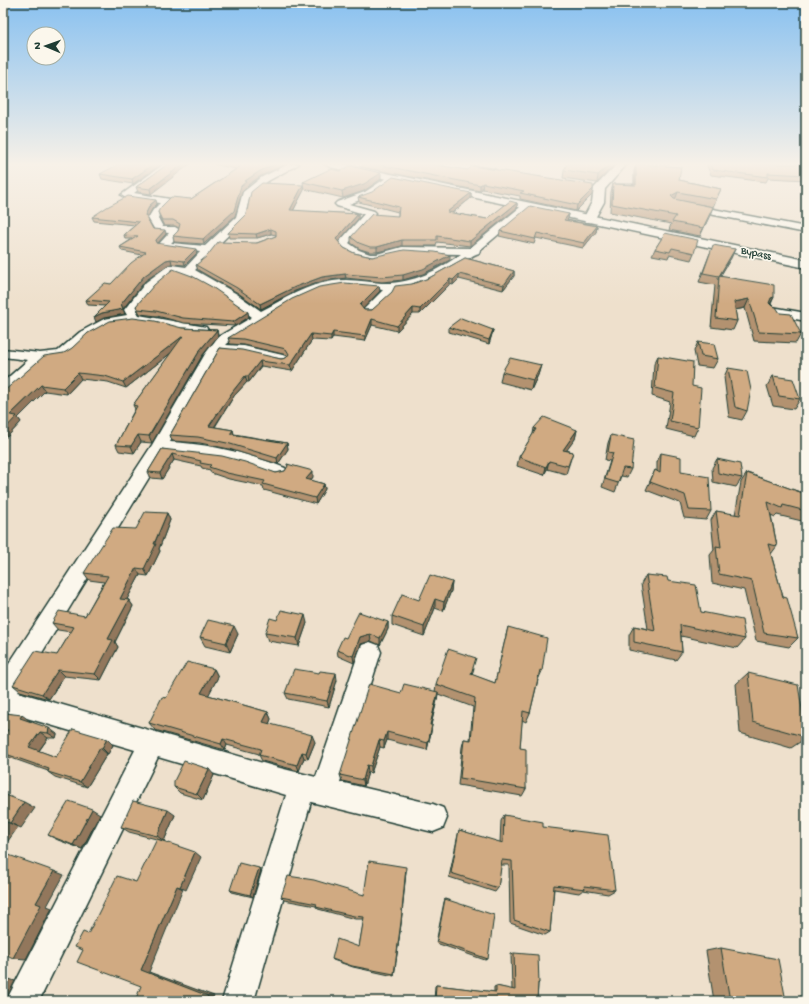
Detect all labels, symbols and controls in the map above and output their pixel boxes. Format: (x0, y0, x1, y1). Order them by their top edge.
north arrow (26, 26, 66, 66)
text: N (32, 42, 44, 50)
street label: Bypass (739, 245, 773, 263)

